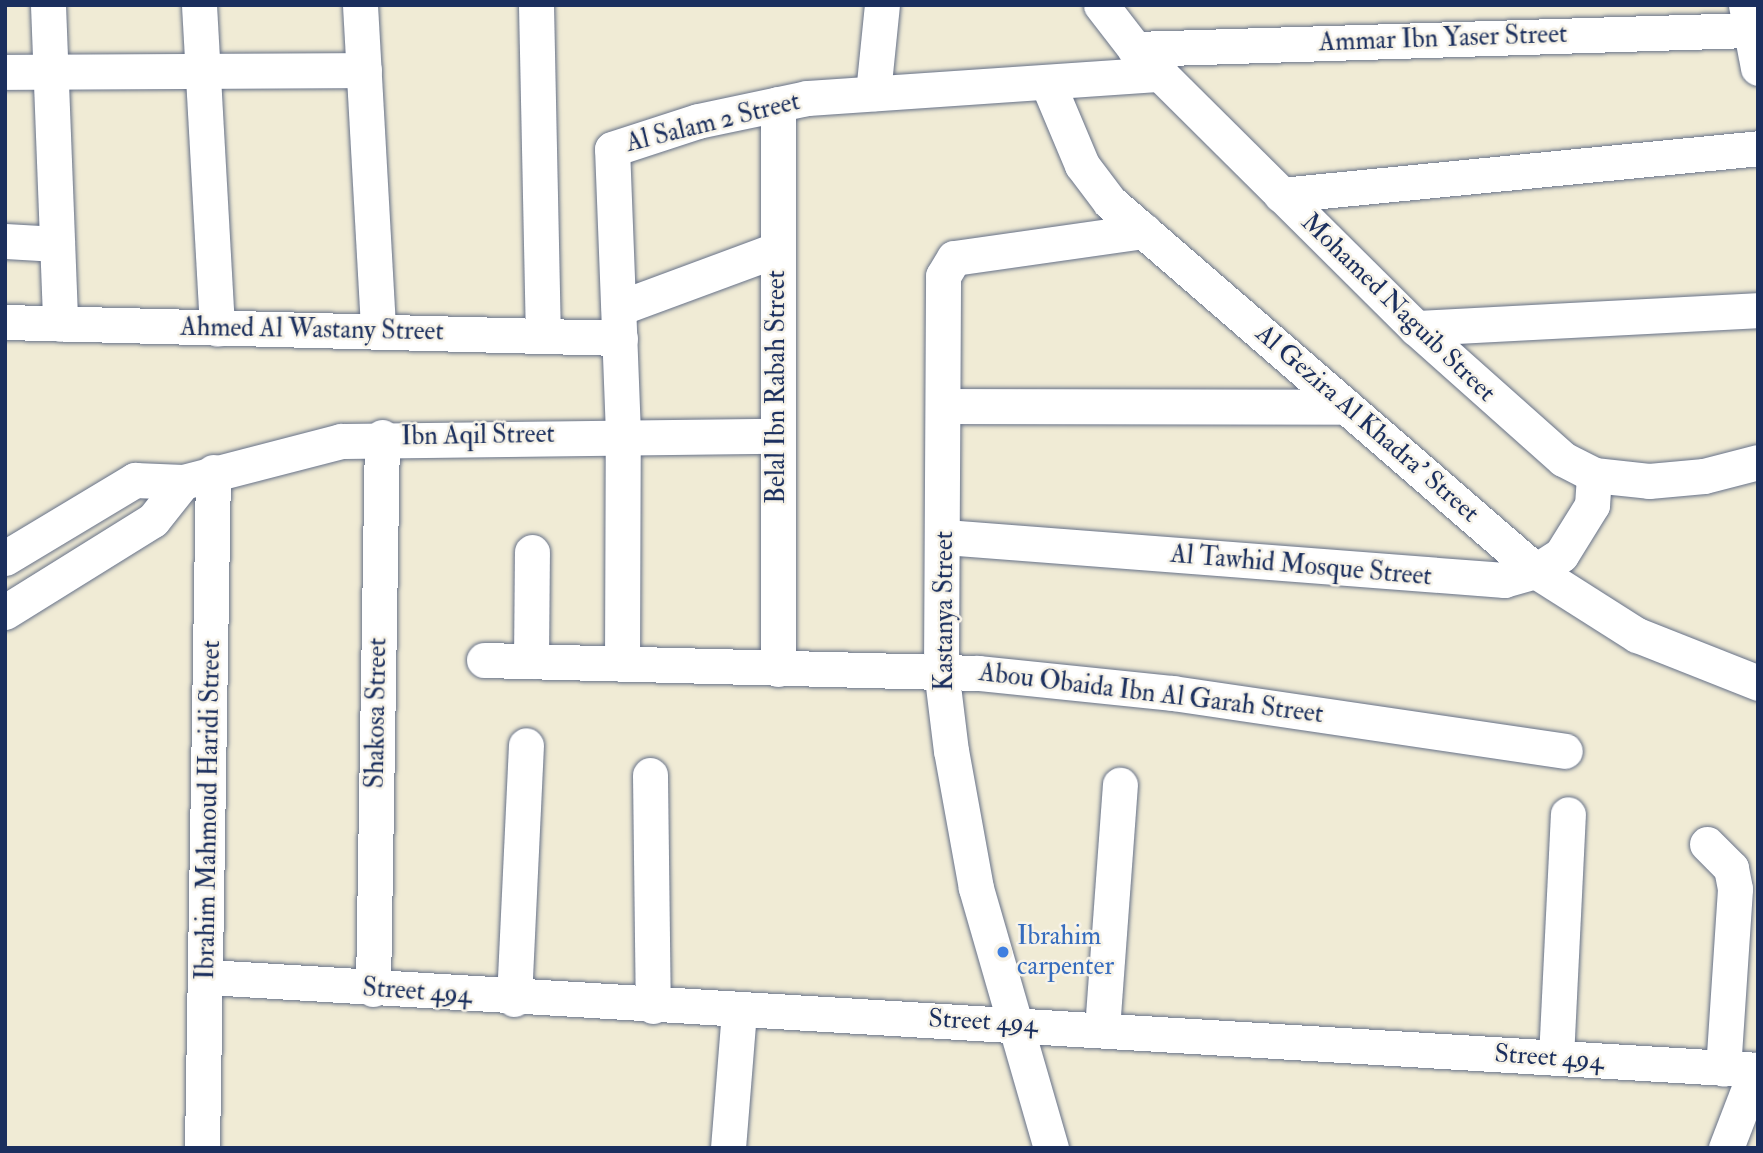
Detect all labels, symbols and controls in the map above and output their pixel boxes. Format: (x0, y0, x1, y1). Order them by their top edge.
street label: Ammar Ibn Yaser Street (1318, 19, 1568, 59)
street label: Al Salam 2 Street (623, 86, 803, 160)
street label: Mohamed Naguib Street (1294, 207, 1502, 409)
street label: Belal Ibn Rabah Street (761, 270, 793, 504)
street label: Ahmed Al Wastany Street (180, 312, 444, 348)
street label: Al Gezira Al Khadra' Street (1249, 318, 1485, 530)
street label: Ibn Aqil Street (401, 419, 555, 453)
street label: Kastanya Street (929, 531, 961, 691)
street label: Al Tawhid Mosque Street (1169, 539, 1433, 593)
street label: Shakosa Street (360, 637, 394, 789)
street label: Ibrahim Mahmoud Haridi Street (190, 640, 228, 980)
street label: Abou Obaida Ibn Al Garah Street (977, 657, 1325, 731)
place label: Ibrahim carpenter (1017, 921, 1114, 982)
marker: Ibrahim carpenter (995, 944, 1011, 960)
street label: Street 494 (361, 973, 473, 1011)
street label: Street 494 (928, 1004, 1038, 1040)
street label: Street 494 (1493, 1039, 1605, 1077)

